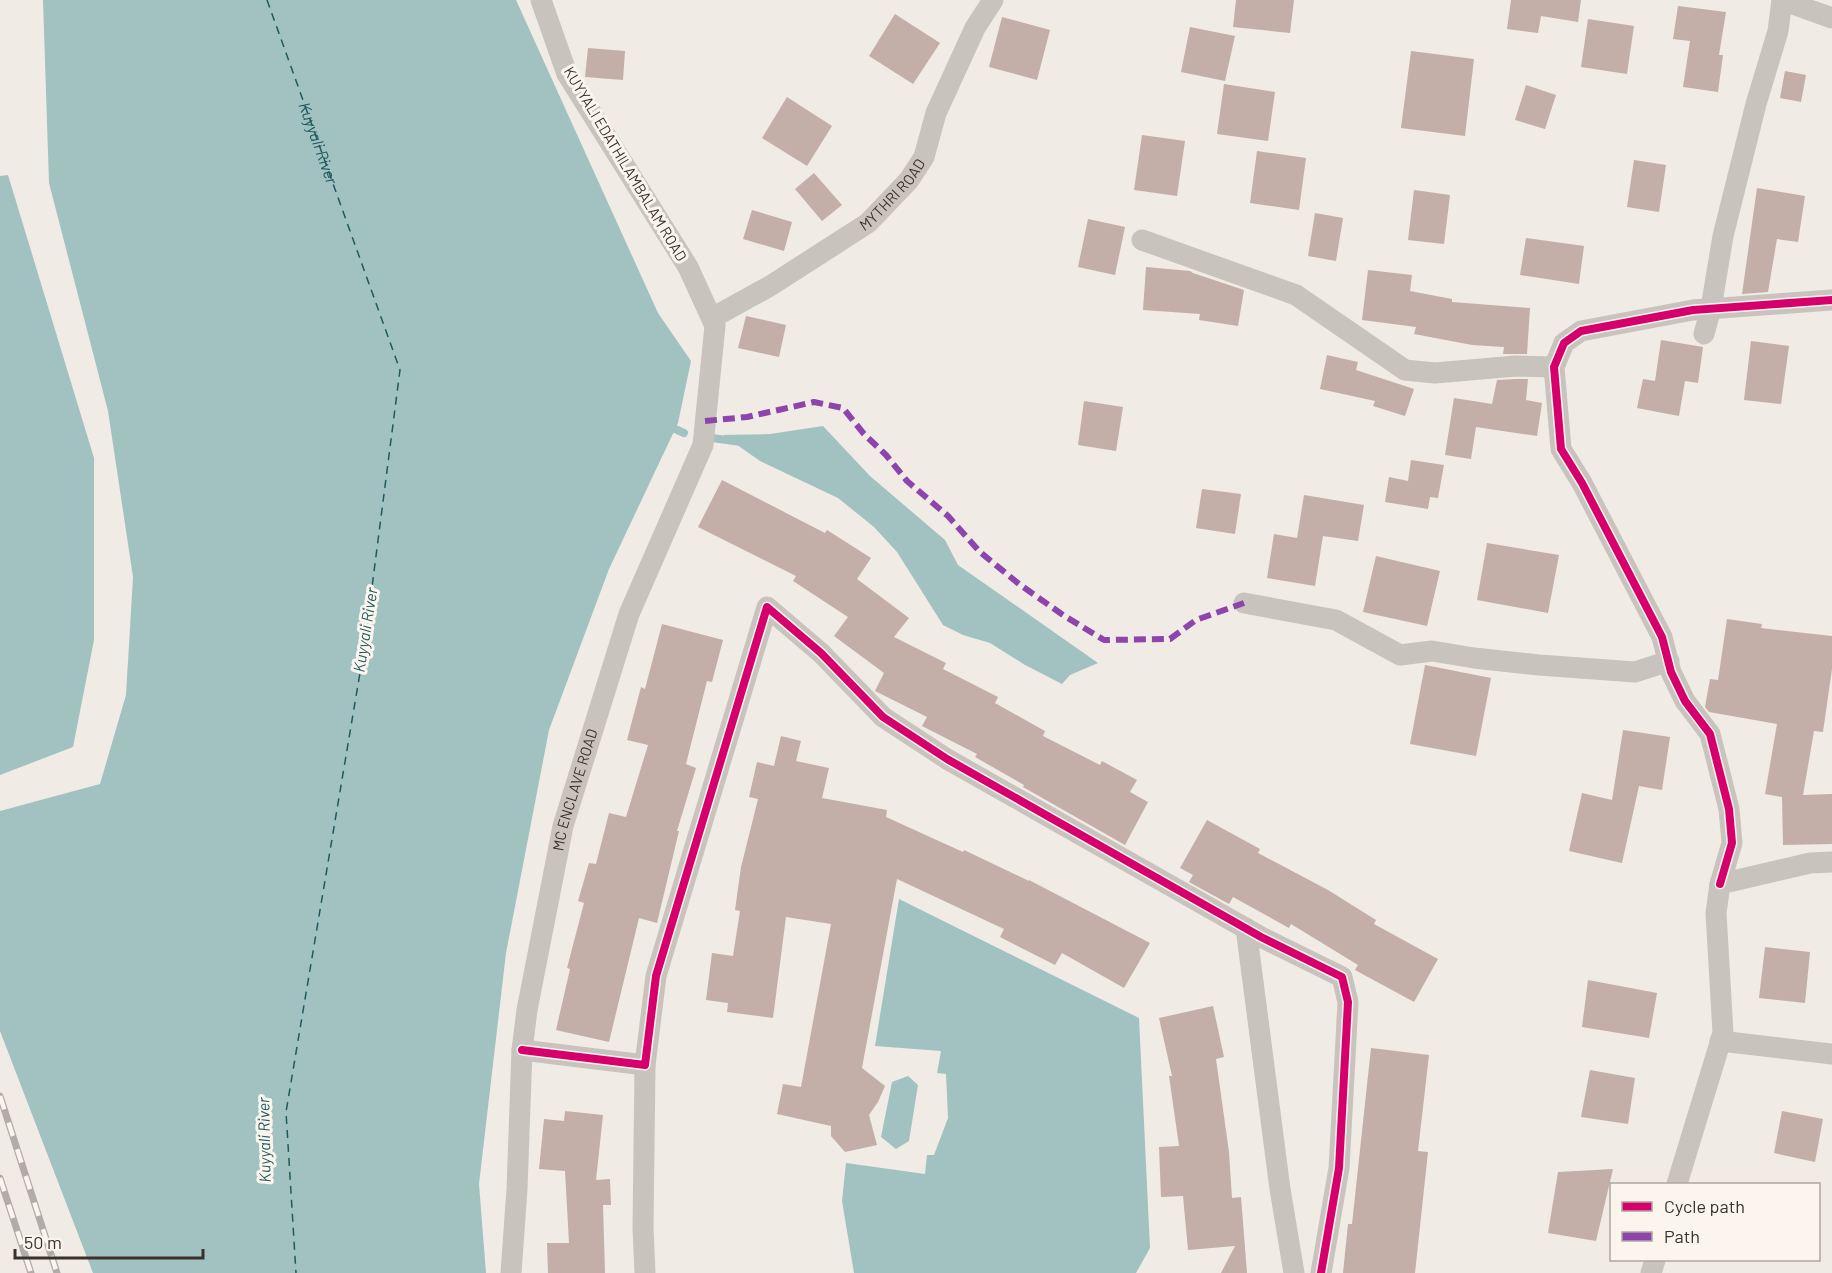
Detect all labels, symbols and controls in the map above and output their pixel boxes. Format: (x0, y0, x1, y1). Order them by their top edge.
street label: KUYYALI EDATHILAMBALAM ROAD (561, 63, 691, 264)
water label: Kuyyali River (295, 99, 343, 188)
street label: MYTHRI ROAD (856, 155, 928, 234)
water label: Kuyyali River (348, 585, 381, 674)
street label: MC ENCLAVE ROAD (548, 727, 601, 852)
water label: Kuyyali River (253, 1096, 274, 1183)
legend (1610, 1183, 1820, 1261)
text: Cycle path (1664, 1195, 1745, 1217)
scale bar (15, 1222, 202, 1260)
text: Path (1664, 1225, 1700, 1247)
text: 50 m (24, 1231, 62, 1253)

